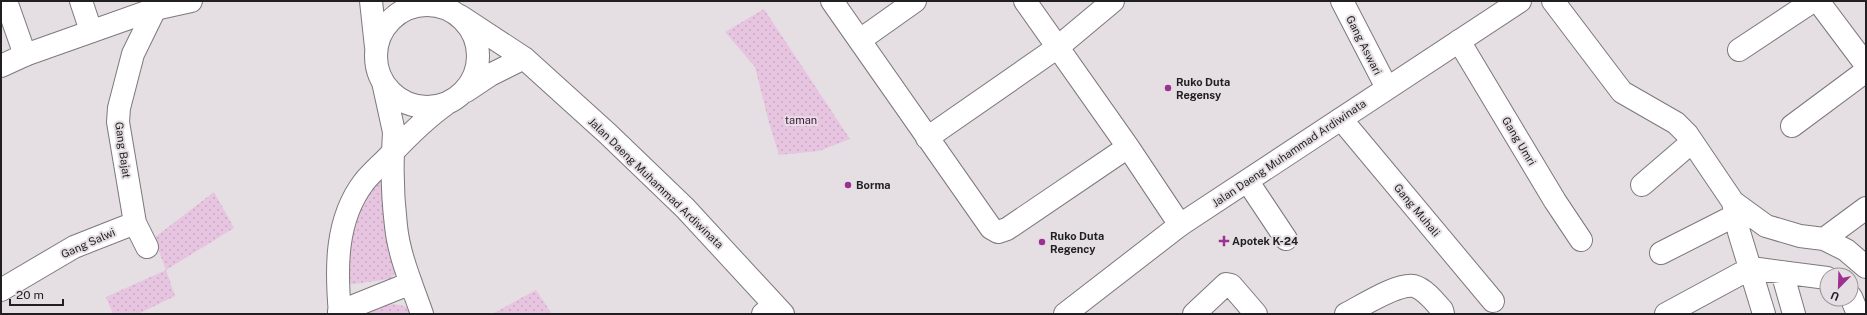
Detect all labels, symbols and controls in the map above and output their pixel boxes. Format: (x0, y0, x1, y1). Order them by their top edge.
street label: Gang Aswari (1344, 13, 1384, 77)
place label: Ruko Duta Regensy (1176, 76, 1230, 101)
marker: Ruko Duta Regensy (1163, 83, 1173, 93)
street label: Jalan Daeng Muhammad Ardiwinata (1210, 97, 1368, 209)
park label: taman (785, 114, 817, 126)
street label: Jalan Daeng Muhammad Ardiwinata (586, 115, 726, 251)
street label: Gang Umri (1500, 115, 1538, 167)
street label: Gang Bajat (113, 121, 133, 179)
place label: Borma (856, 179, 891, 191)
marker: Borma (843, 180, 853, 190)
street label: Gang Muhali (1392, 181, 1442, 239)
street label: Gang Salwi (59, 226, 117, 260)
place label: Ruko Duta Regency (1050, 230, 1104, 255)
place label: Apotek K-24 (1232, 235, 1298, 247)
marker: Apotek K-24 (1219, 236, 1229, 246)
marker: Ruko Duta Regency (1037, 237, 1047, 247)
north arrow (1819, 267, 1859, 307)
scale bar (10, 281, 63, 307)
text: 20 m (16, 288, 44, 302)
text: U (1829, 289, 1841, 303)

